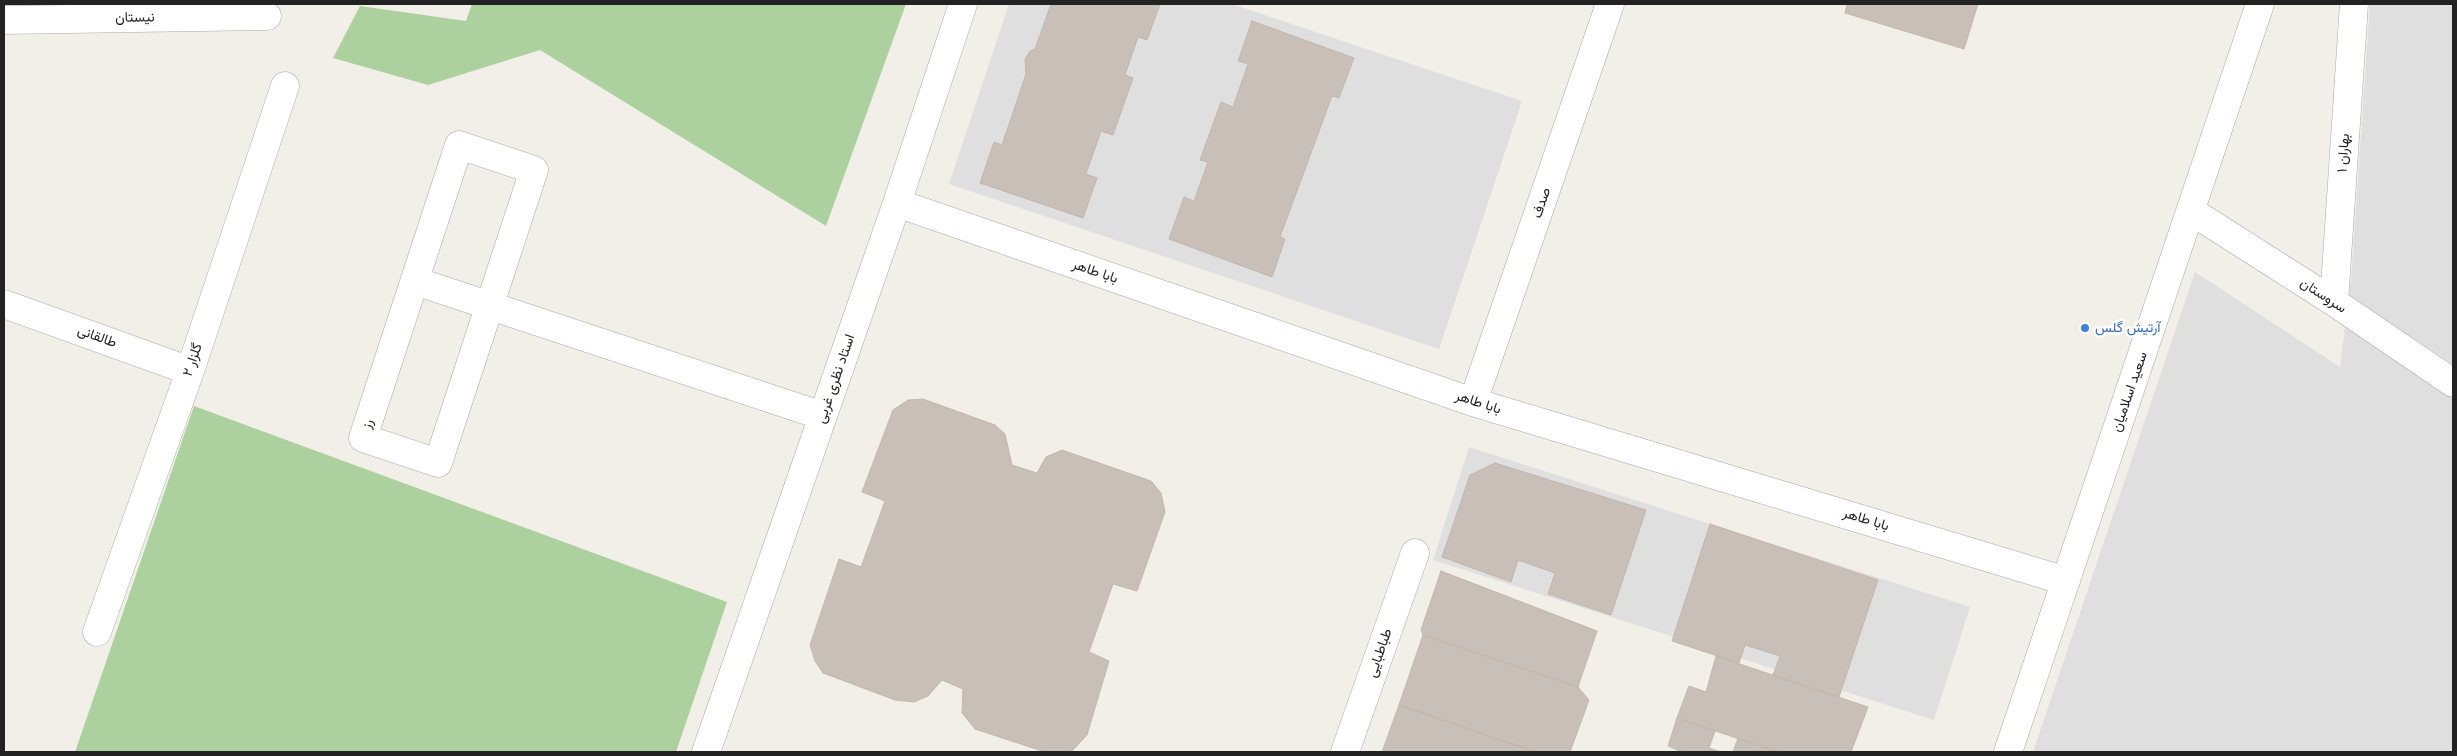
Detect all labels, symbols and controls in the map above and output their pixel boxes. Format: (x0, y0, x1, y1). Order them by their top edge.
street label: نیستان (115, 9, 155, 27)
street label: بهاران ۱ (2334, 133, 2354, 173)
street label: صدف (1529, 185, 1555, 221)
street label: بابا طاهر (1070, 256, 1120, 288)
street label: سروستان (2297, 275, 2349, 317)
place label: آرتیش گلس (2095, 320, 2160, 336)
street label: طالقانی (75, 322, 119, 352)
marker: آرتیش گلس (2079, 322, 2091, 334)
street label: استاد نظری غربی (813, 332, 859, 426)
street label: گلزار ۲ (179, 341, 207, 379)
street label: سعید اسلامیان (2108, 350, 2152, 434)
street label: بابا طاهر (1453, 388, 1503, 418)
street label: رز (359, 417, 377, 431)
street label: بابا طاهر (1841, 505, 1891, 535)
street label: طباطبایی (1364, 626, 1396, 680)

